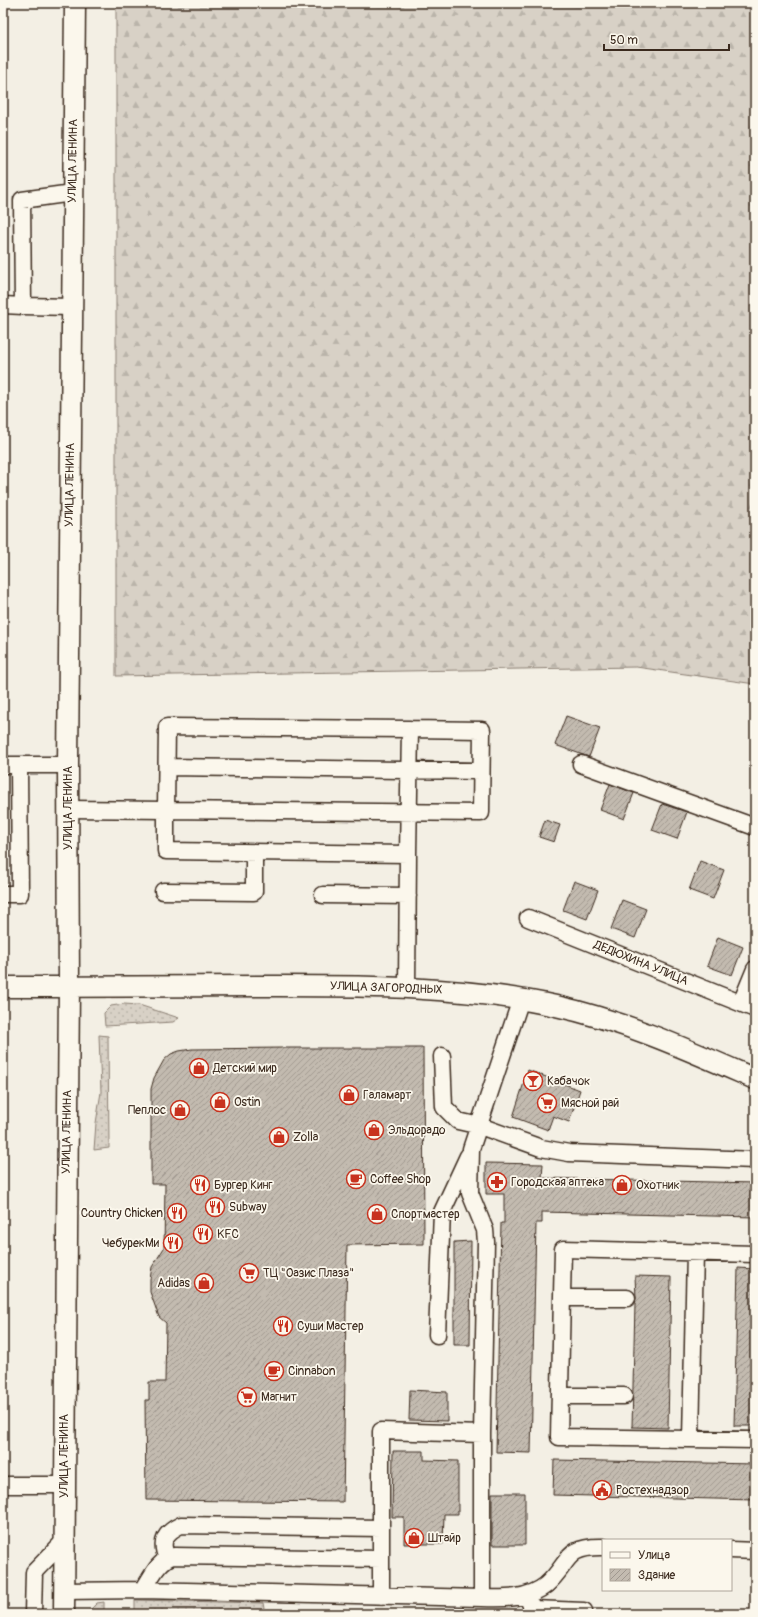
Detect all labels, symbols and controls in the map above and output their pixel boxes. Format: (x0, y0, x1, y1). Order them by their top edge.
scale bar (604, 26, 729, 52)
text: 50 m (610, 33, 638, 48)
street label: УЛИЦА ЛЕНИНА (65, 119, 81, 203)
street label: УЛИЦА ЛЕНИНА (62, 443, 78, 527)
street label: УЛИЦА ЛЕНИНА (61, 766, 76, 850)
street label: ДЕДЮХИНА УЛИЦА (591, 937, 691, 989)
street label: УЛИЦА ЗАГОРОДНЫХ (330, 979, 443, 997)
shop icon: Детский мир (188, 1057, 210, 1079)
place label: Детский мир (212, 1061, 277, 1076)
bar icon: Кабачок (522, 1070, 544, 1092)
place label: Кабачок (547, 1074, 590, 1089)
shop icon: Галамарт (338, 1084, 360, 1106)
place label: Галамарт (363, 1088, 411, 1103)
street label: УЛИЦА ЛЕНИНА (59, 1090, 75, 1174)
shop icon: Ostin (209, 1091, 231, 1113)
supermarket icon: Мясной рай (536, 1092, 558, 1114)
place label: Ostin (234, 1095, 261, 1110)
place label: Мясной рай (561, 1096, 619, 1111)
shop icon: Пеплос (169, 1099, 191, 1121)
place label: Пеплос (128, 1103, 166, 1118)
shop icon: Эльдорадо (363, 1119, 385, 1141)
place label: Эльдорадо (388, 1123, 446, 1138)
shop icon: Zolla (268, 1126, 290, 1148)
place label: Zolla (293, 1130, 319, 1145)
cafe icon: Coffee Shop (345, 1168, 367, 1190)
pharmacy icon: Городская аптека (486, 1171, 508, 1193)
place label: Coffee Shop (370, 1172, 431, 1187)
restaurant icon: Бургер Кинг (189, 1174, 211, 1196)
shop icon: Охотник (611, 1174, 633, 1196)
place label: Городская аптека (511, 1175, 604, 1190)
place label: Бургер Кинг (214, 1178, 273, 1193)
place label: Охотник (636, 1178, 680, 1193)
restaurant icon: Subway (204, 1196, 226, 1218)
place label: Subway (229, 1200, 267, 1215)
restaurant icon: Country Chicken (166, 1202, 188, 1224)
shop icon: Спортмастер (366, 1203, 388, 1225)
place label: Country Chicken (81, 1206, 163, 1221)
place label: Спортмастер (391, 1207, 460, 1222)
restaurant icon: KFC (192, 1223, 214, 1245)
place label: KFC (217, 1227, 239, 1242)
restaurant icon: ЧебурекМи (162, 1232, 184, 1254)
place label: ЧебурекМи (102, 1236, 160, 1251)
supermarket icon: ТЦ "Оазис Плаза" (238, 1262, 260, 1284)
place label: ТЦ "Оазис Плаза" (263, 1266, 354, 1281)
shop icon: Adidas (193, 1272, 215, 1294)
place label: Adidas (157, 1276, 191, 1291)
restaurant icon: Суши Мастер (272, 1315, 294, 1337)
place label: Суши Мастер (297, 1319, 364, 1334)
cafe icon: Cinnabon (263, 1360, 285, 1382)
place label: Cinnabon (288, 1364, 336, 1379)
supermarket icon: Магнит (236, 1386, 258, 1408)
place label: Магнит (261, 1390, 297, 1405)
street label: УЛИЦА ЛЕНИНА (57, 1414, 72, 1498)
public building icon: Ростехнадзор (591, 1479, 613, 1501)
place label: Ростехнадзор (616, 1483, 689, 1498)
shop icon: Штайр (403, 1527, 425, 1549)
place label: Штайр (428, 1531, 461, 1546)
legend (602, 1539, 732, 1591)
text: Улица (638, 1548, 670, 1563)
text: Здание (638, 1568, 675, 1583)

